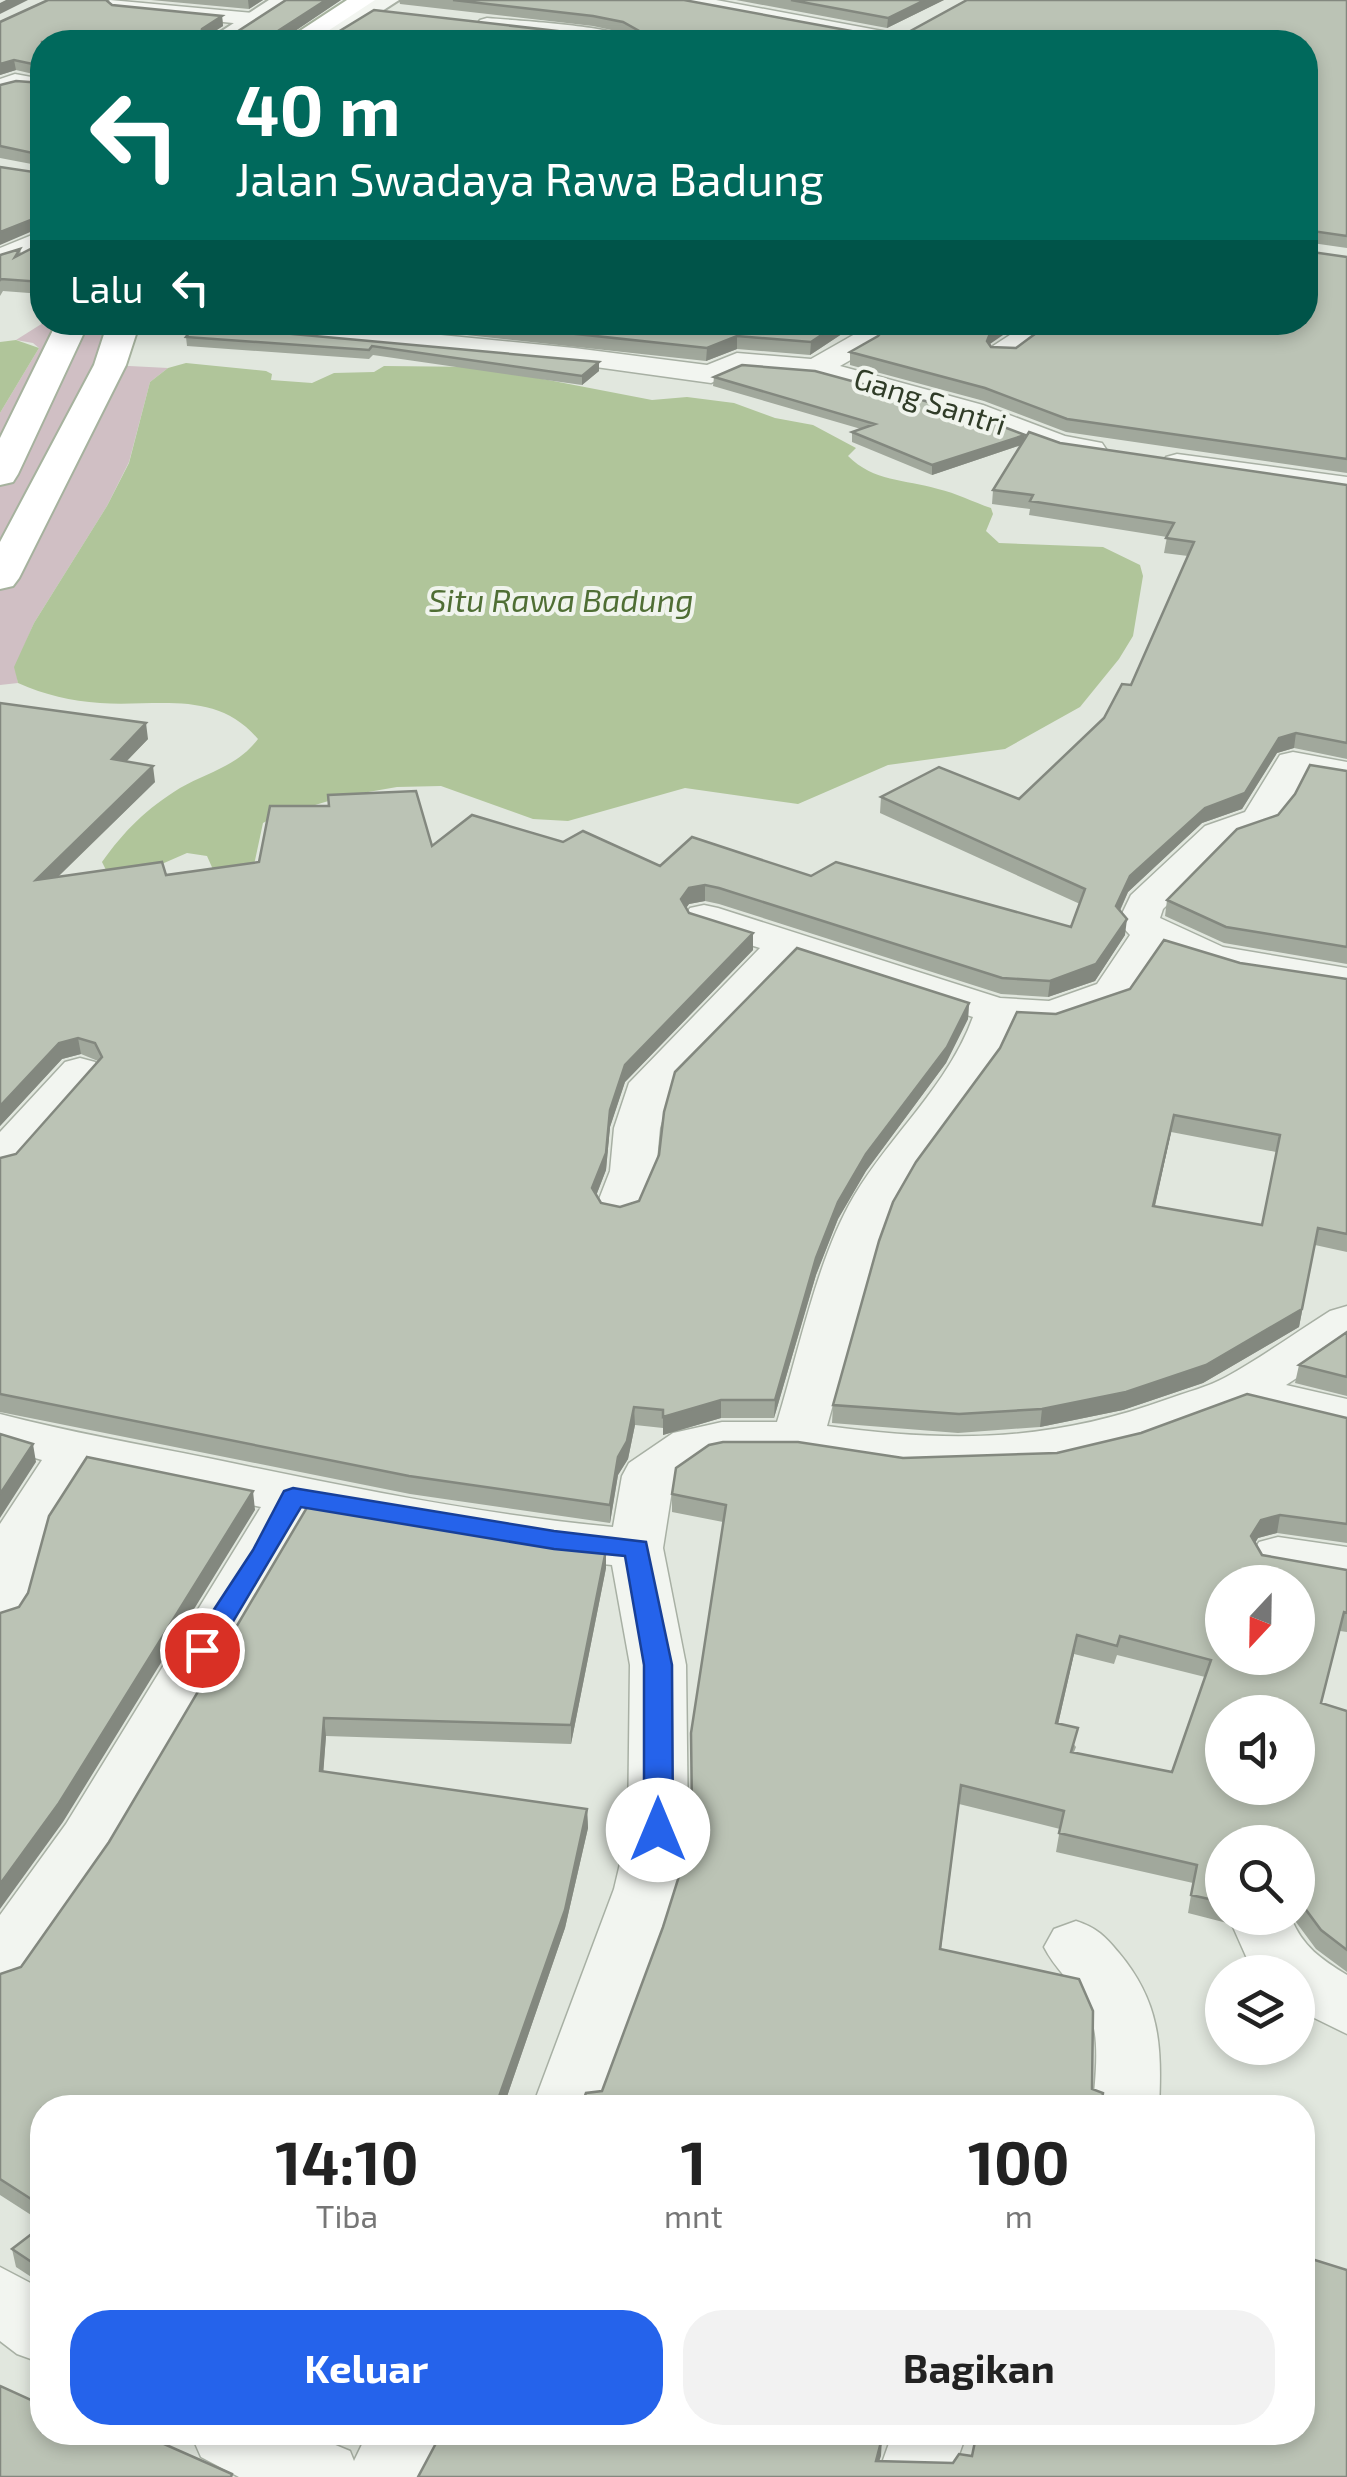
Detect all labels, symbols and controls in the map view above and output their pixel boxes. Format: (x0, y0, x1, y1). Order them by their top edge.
text: 40 m (235, 66, 401, 150)
icon: left (70, 70, 200, 200)
text: Jalan Swadaya Rawa Badung (235, 151, 824, 205)
icon: left (163, 260, 218, 315)
text: Lalu (70, 265, 143, 311)
street label: Gang Santri (850, 359, 1011, 442)
water label: Situ Rawa Badung (428, 580, 694, 619)
north arrow (1205, 1565, 1315, 1675)
map controls (1205, 1565, 1315, 2065)
pin (160, 1608, 245, 1693)
icon: arrive (175, 1623, 230, 1678)
button: sound (1205, 1695, 1315, 1805)
position arrow (606, 1778, 710, 1882)
button: search (1205, 1825, 1315, 1935)
button: layers (1205, 1955, 1315, 2065)
text: 14:10 (275, 2125, 419, 2197)
text: 1 (680, 2125, 706, 2197)
text: 100 (968, 2125, 1070, 2197)
text: Tiba (316, 2196, 378, 2234)
text: mnt (664, 2196, 723, 2234)
text: m (1005, 2196, 1033, 2234)
button: Keluar (70, 2310, 663, 2425)
button: Bagikan (683, 2310, 1275, 2425)

